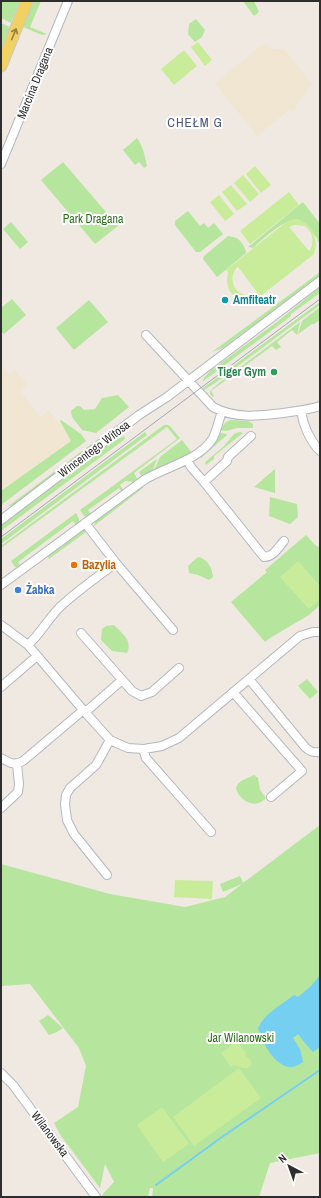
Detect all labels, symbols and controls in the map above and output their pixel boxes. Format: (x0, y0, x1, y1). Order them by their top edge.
one-way arrow (11, 28, 18, 40)
street label: Marcina Dragana (13, 44, 57, 121)
district label: CHEŁM G (167, 114, 223, 131)
park label: Park Dragana (63, 211, 124, 227)
place label: Amfiteatr (233, 292, 276, 308)
marker: Amfiteatr (220, 295, 230, 305)
place label: Tiger Gym (217, 364, 266, 380)
marker: Tiger Gym (269, 367, 279, 377)
street label: Wincentego Witosa (55, 416, 134, 481)
place label: Bazylia (82, 557, 116, 573)
marker: Bazylia (69, 560, 79, 570)
place label: Żabka (26, 582, 55, 598)
marker: Żabka (13, 585, 23, 595)
park label: Jar Wilanowski (208, 1030, 274, 1046)
street label: Wilanowska (28, 1108, 73, 1160)
north arrow (269, 1146, 309, 1186)
text: N (275, 1151, 289, 1166)

